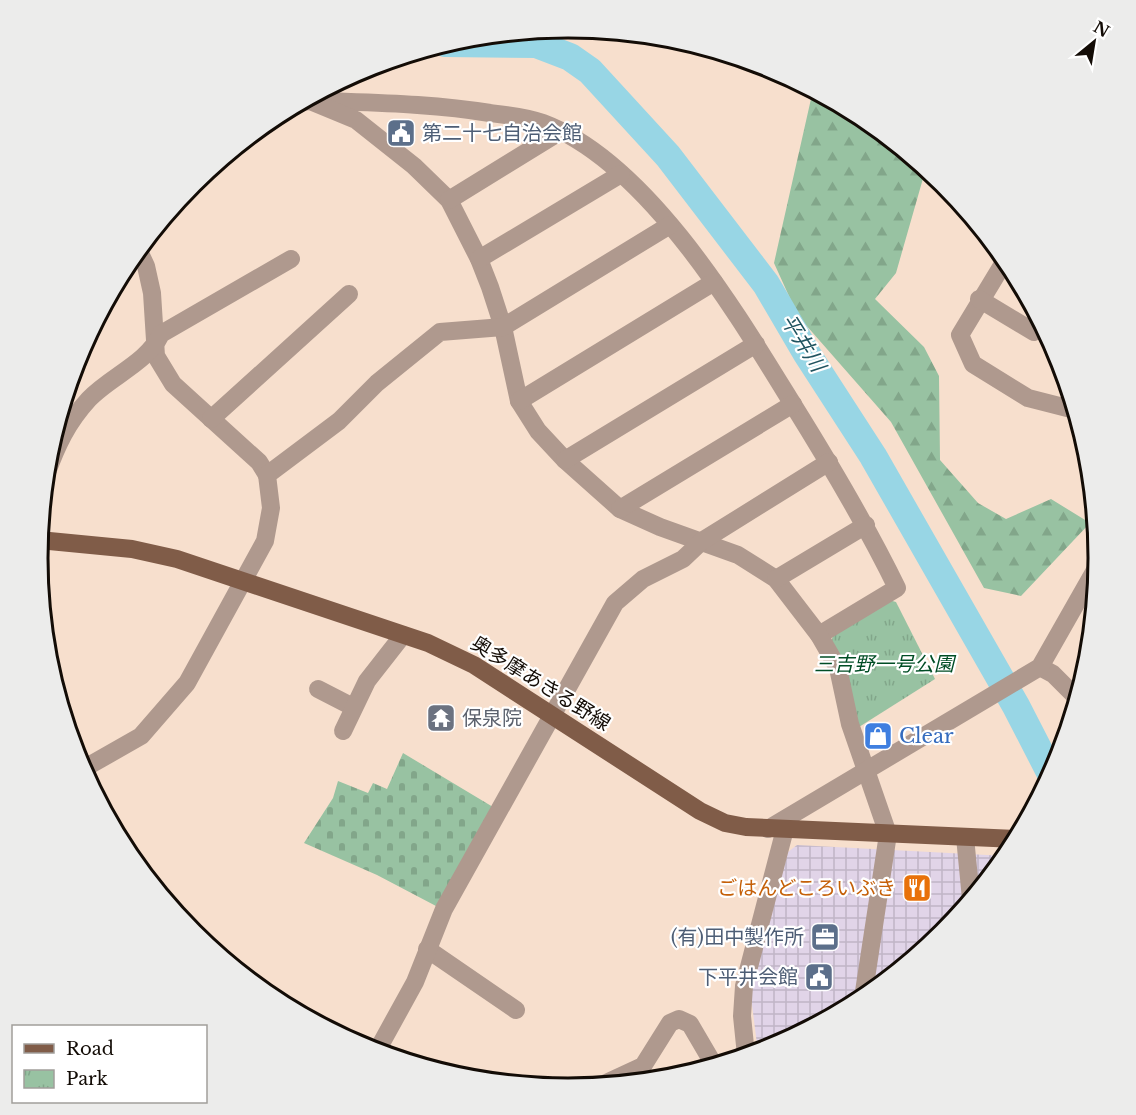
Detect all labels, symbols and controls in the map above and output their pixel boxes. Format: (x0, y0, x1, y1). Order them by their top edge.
north arrow (1064, 12, 1124, 72)
text: N (1090, 17, 1113, 41)
public building icon: 第二十七自治会館 (385, 117, 417, 149)
place label: 第二十七自治会館 (422, 121, 582, 145)
water label: 平井川 (775, 309, 832, 378)
street label: 奥多摩あきる野線 (467, 631, 615, 735)
park label: 三吉野一号公園 (814, 652, 957, 676)
temple icon: 保泉院 (425, 702, 457, 734)
place label: 保泉院 (462, 706, 522, 730)
shop icon: Clear (862, 720, 894, 752)
place label: Clear (899, 724, 954, 748)
restaurant icon: ごはんどころいぶき (901, 872, 933, 904)
place label: ごはんどころいぶき (717, 876, 896, 900)
office icon: (有)田中製作所 (809, 921, 841, 953)
place label: (有)田中製作所 (671, 925, 804, 949)
public building icon: 下平井会館 (803, 961, 835, 993)
place label: 下平井会館 (698, 965, 798, 989)
legend (12, 1025, 207, 1103)
text: Road (66, 1038, 114, 1060)
text: Park (66, 1068, 108, 1090)

